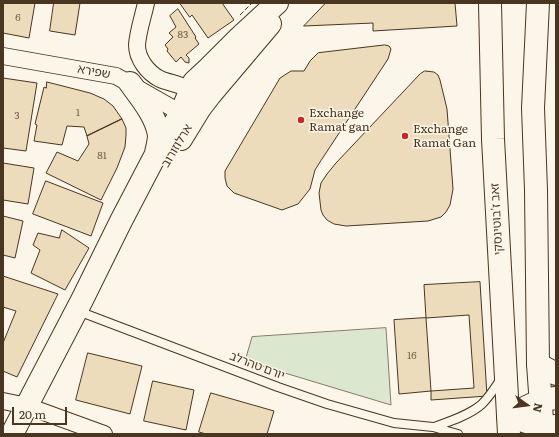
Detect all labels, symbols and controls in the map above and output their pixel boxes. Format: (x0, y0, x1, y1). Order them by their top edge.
house number: 6 (15, 12, 21, 24)
house number: 83 (178, 29, 188, 41)
street label: שפירא (76, 62, 112, 82)
place label: Exchange Ramat gan (309, 106, 370, 134)
house number: 1 (76, 107, 80, 119)
house number: 3 (14, 110, 20, 122)
marker: Exchange Ramat gan (296, 115, 306, 125)
street label: ארלוזורוב (159, 122, 195, 170)
place label: Exchange Ramat Gan (413, 122, 476, 150)
marker: Exchange Ramat Gan (400, 131, 410, 141)
house number: 81 (97, 150, 107, 162)
street label: זאב ז'בוטינסקי (488, 183, 506, 255)
street label: יורם טהרלב (227, 349, 287, 383)
house number: 16 (407, 350, 417, 362)
north arrow (507, 385, 547, 425)
scale bar (14, 399, 69, 425)
text: N (530, 401, 548, 414)
text: 20 m (19, 405, 46, 423)

